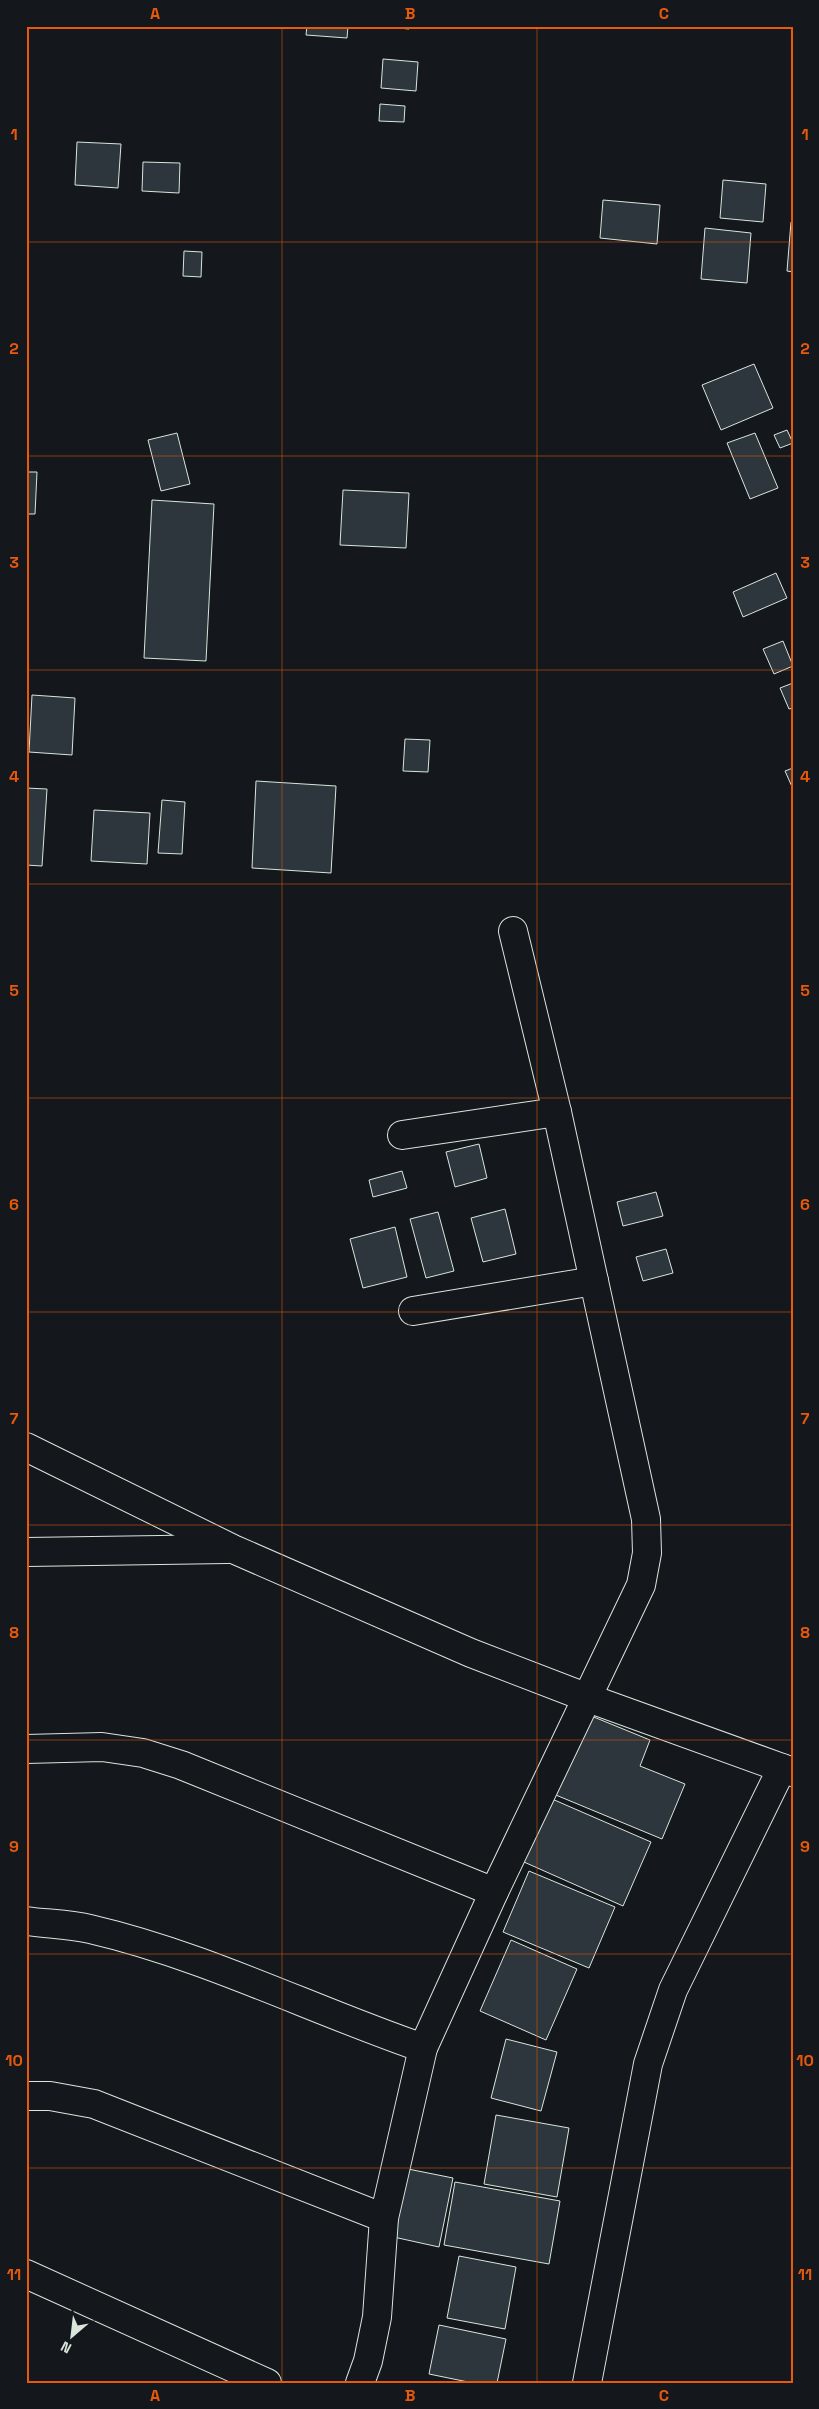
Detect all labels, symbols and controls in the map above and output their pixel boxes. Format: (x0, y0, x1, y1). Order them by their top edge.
text: A (150, 3, 160, 24)
text: B (405, 3, 415, 24)
text: C (659, 3, 669, 24)
text: 1 (10, 124, 18, 145)
text: 1 (801, 124, 809, 145)
text: 2 (9, 338, 19, 359)
text: 2 (800, 338, 810, 359)
text: 3 (9, 552, 19, 573)
text: 3 (800, 552, 810, 573)
text: 4 (9, 766, 19, 787)
text: 4 (800, 766, 810, 787)
text: 5 (9, 980, 19, 1001)
text: 5 (800, 980, 810, 1001)
text: 6 (9, 1194, 19, 1215)
text: 6 (800, 1194, 810, 1215)
text: 7 (10, 1408, 19, 1429)
text: 7 (801, 1408, 810, 1429)
text: 8 (9, 1622, 19, 1643)
text: 8 (800, 1622, 810, 1643)
text: 9 (9, 1836, 19, 1857)
text: 9 (800, 1836, 810, 1857)
text: 10 (5, 2050, 23, 2071)
text: 10 (796, 2050, 814, 2071)
text: 11 (7, 2264, 21, 2285)
text: 11 (798, 2264, 812, 2285)
north arrow (48, 2312, 98, 2362)
text: N (58, 2337, 74, 2358)
text: A (150, 2385, 160, 2406)
text: B (405, 2385, 415, 2406)
text: C (659, 2385, 669, 2406)

